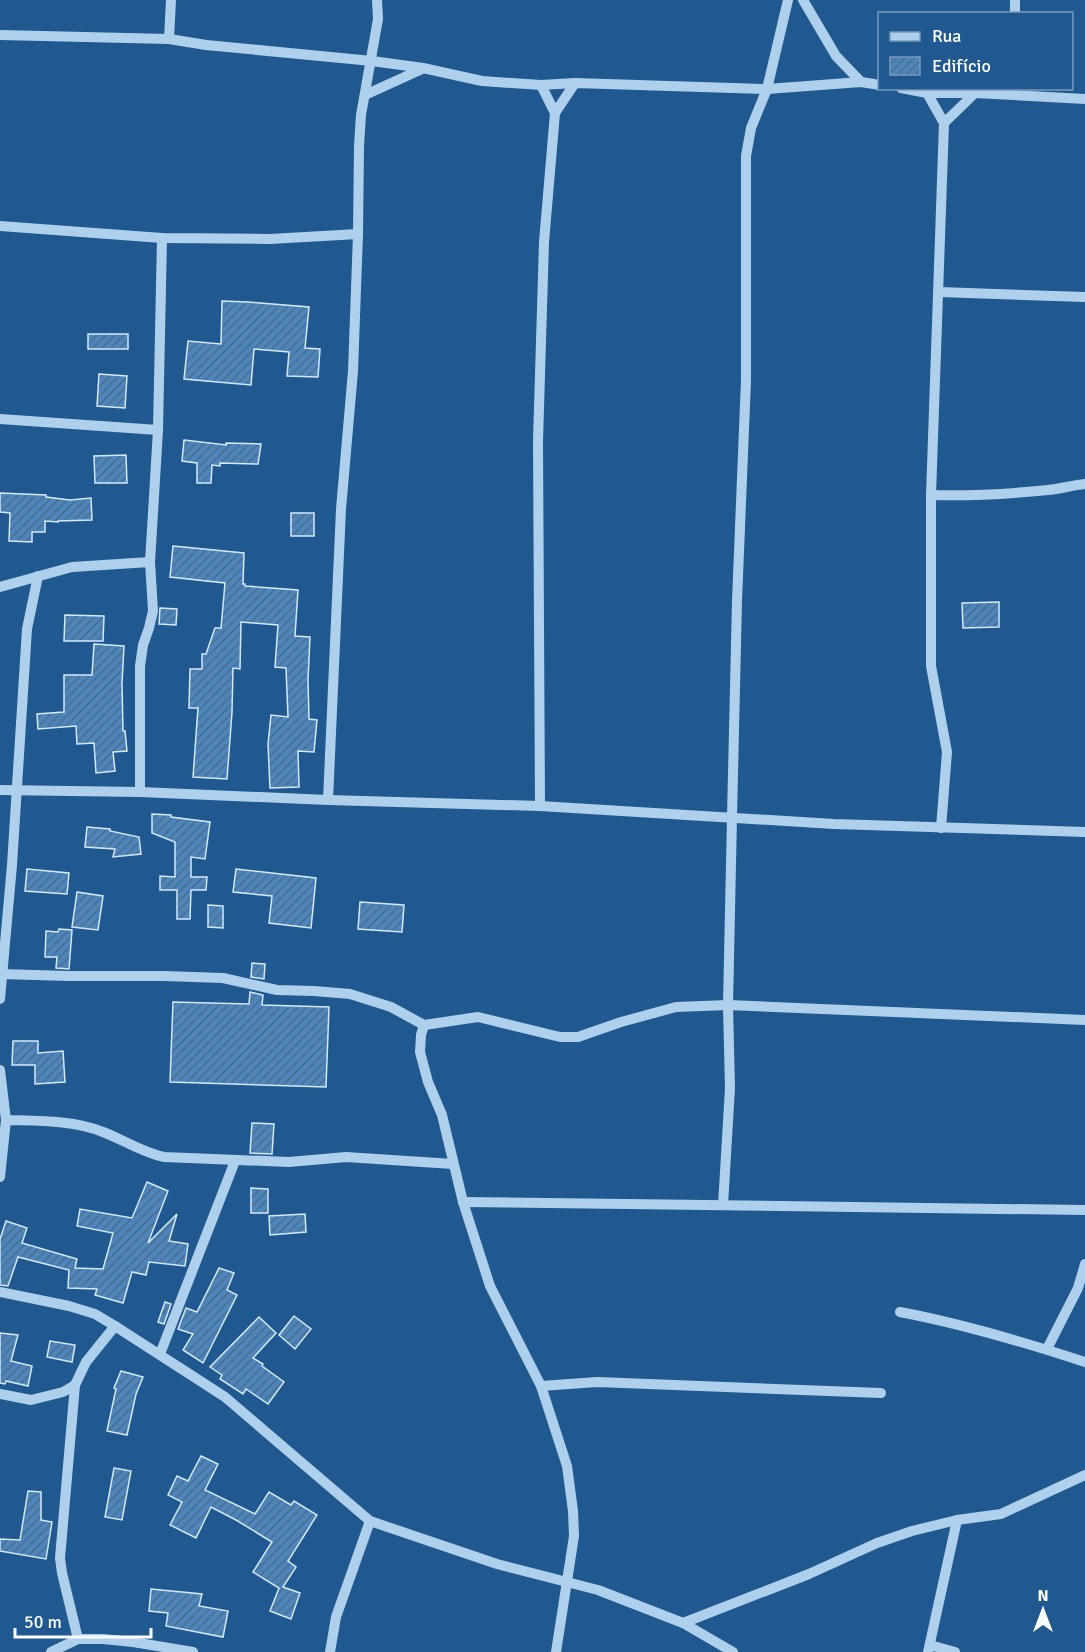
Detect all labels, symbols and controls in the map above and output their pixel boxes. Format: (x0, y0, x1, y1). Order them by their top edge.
legend (878, 12, 1073, 90)
text: Rua (932, 25, 961, 47)
text: Edifício (932, 55, 991, 77)
north arrow (1013, 1580, 1073, 1640)
text: N (1037, 1586, 1049, 1606)
scale bar (15, 1601, 152, 1639)
text: 50 m (24, 1611, 62, 1633)

